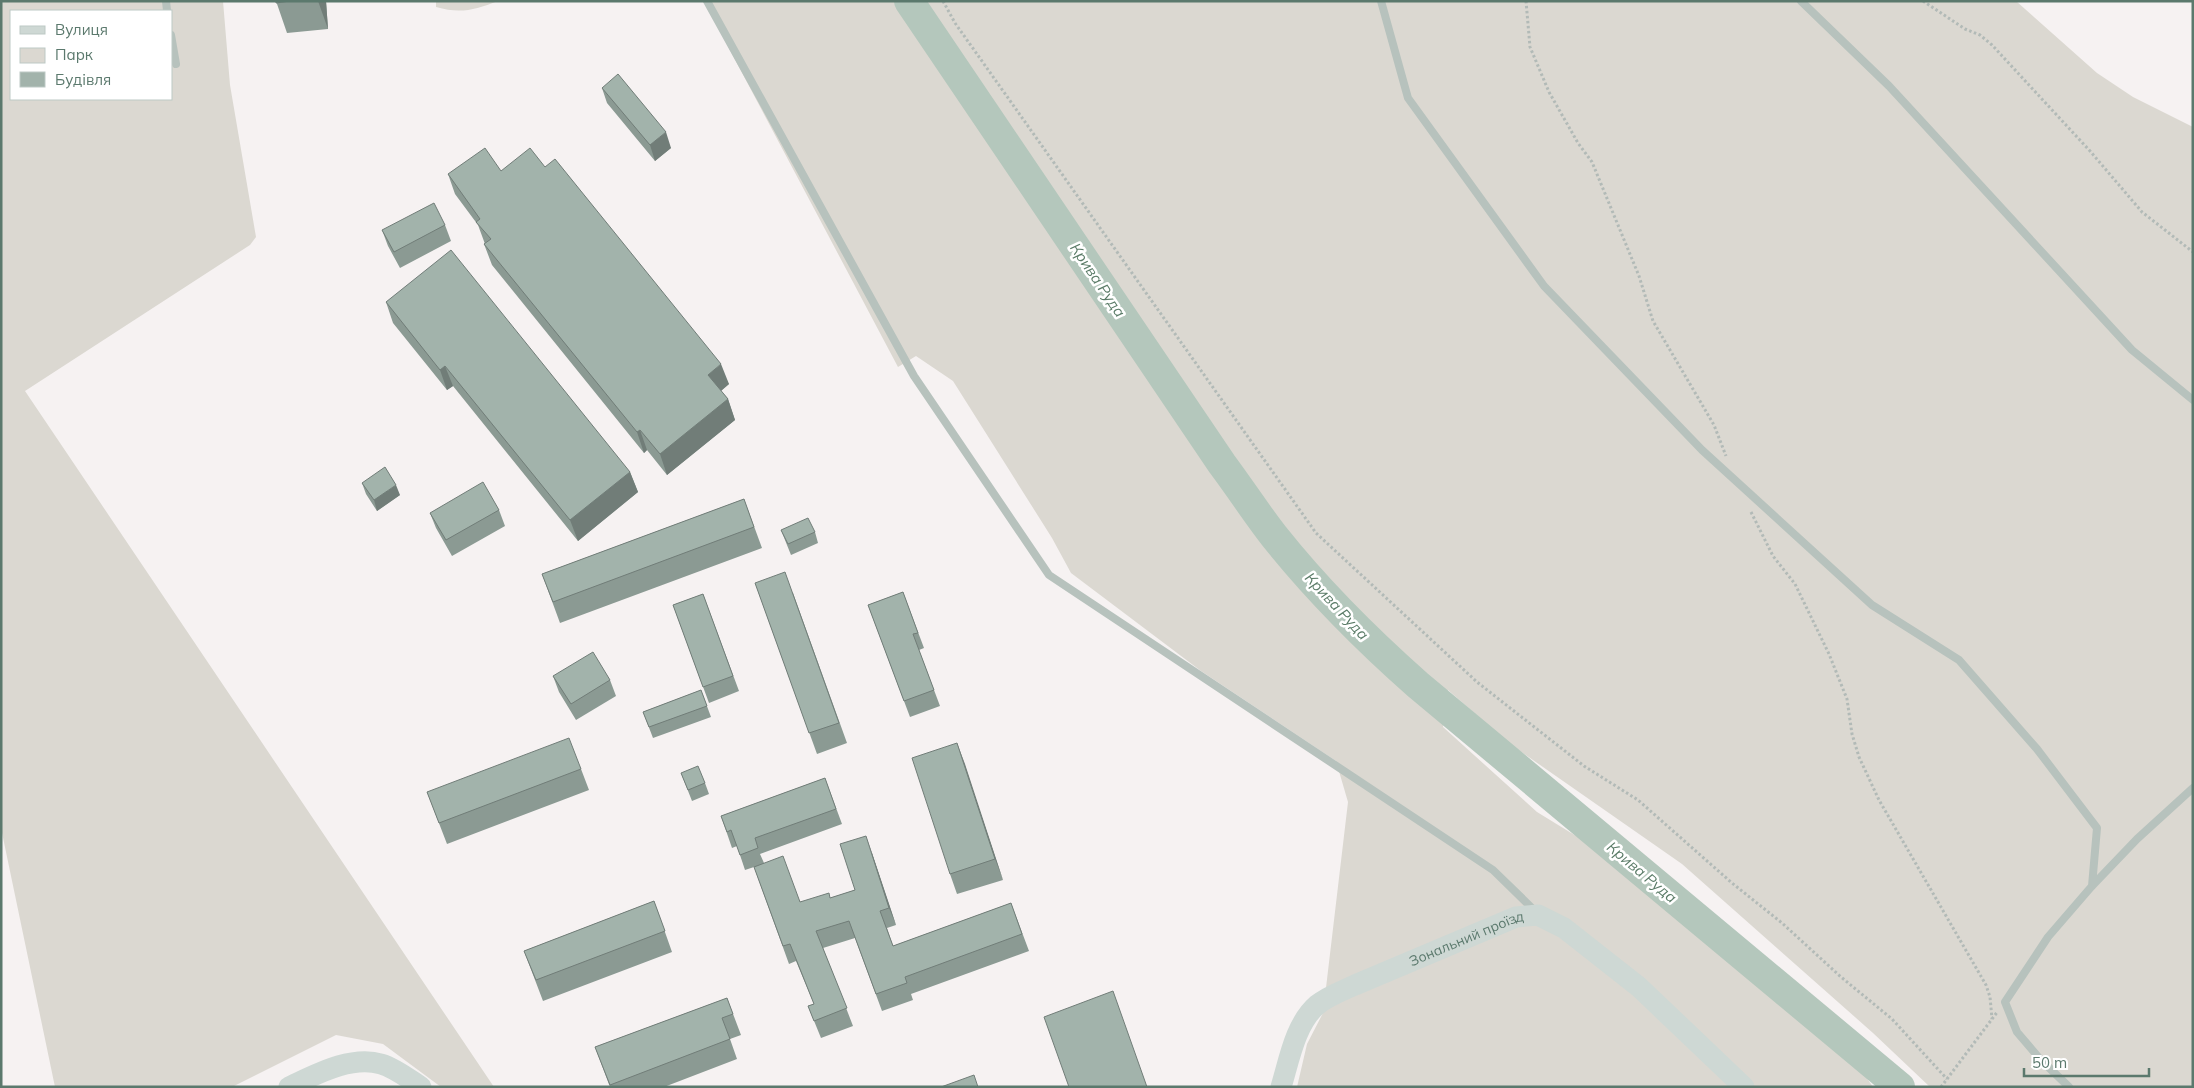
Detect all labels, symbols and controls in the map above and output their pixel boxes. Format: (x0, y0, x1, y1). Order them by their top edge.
legend (10, 10, 172, 100)
text: Вулиця (55, 20, 108, 39)
text: Парк (55, 45, 94, 64)
text: Будівля (55, 70, 111, 89)
water label: Крива Руда (1066, 239, 1130, 321)
water label: Крива Руда (1301, 568, 1373, 644)
water label: Крива Руда (1603, 837, 1681, 907)
street label: Зональний проїзд (1406, 907, 1525, 970)
scale bar (2024, 1046, 2149, 1078)
text: 50 m (2032, 1053, 2067, 1072)

